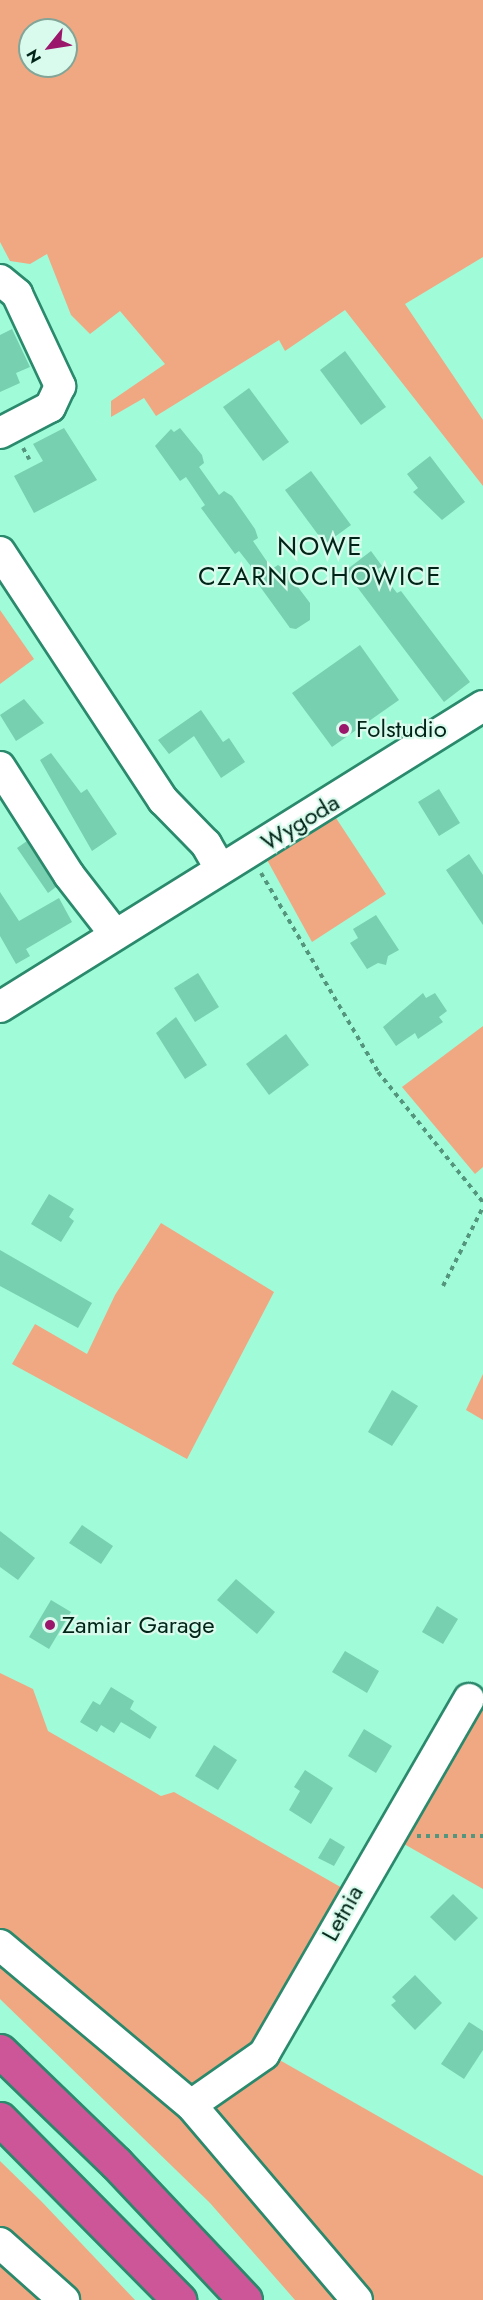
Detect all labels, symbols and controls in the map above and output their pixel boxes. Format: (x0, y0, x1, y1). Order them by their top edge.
north arrow (18, 18, 78, 78)
text: N (21, 45, 47, 68)
district label: NOWE CZARNOCHOWICE (198, 531, 442, 592)
place label: Folstudio (356, 715, 447, 743)
marker: Folstudio (337, 722, 351, 736)
street label: Wygoda (256, 788, 344, 856)
place label: Zamiar Garage (62, 1611, 215, 1639)
marker: Zamiar Garage (43, 1618, 57, 1632)
street label: Letnia (315, 1880, 369, 1946)

